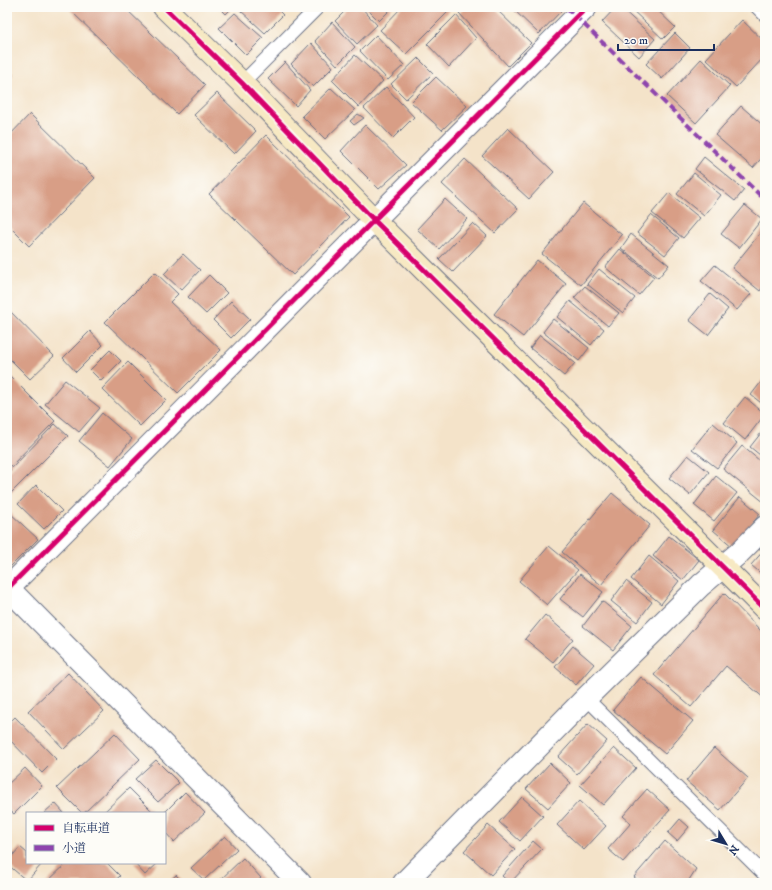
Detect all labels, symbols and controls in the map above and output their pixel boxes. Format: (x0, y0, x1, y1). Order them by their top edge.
scale bar (618, 26, 714, 52)
text: 20 m (624, 33, 648, 48)
legend (26, 812, 166, 864)
text: 自転車道 (62, 821, 110, 836)
north arrow (706, 824, 746, 864)
text: 小道 (62, 841, 86, 856)
text: N (725, 842, 741, 857)

